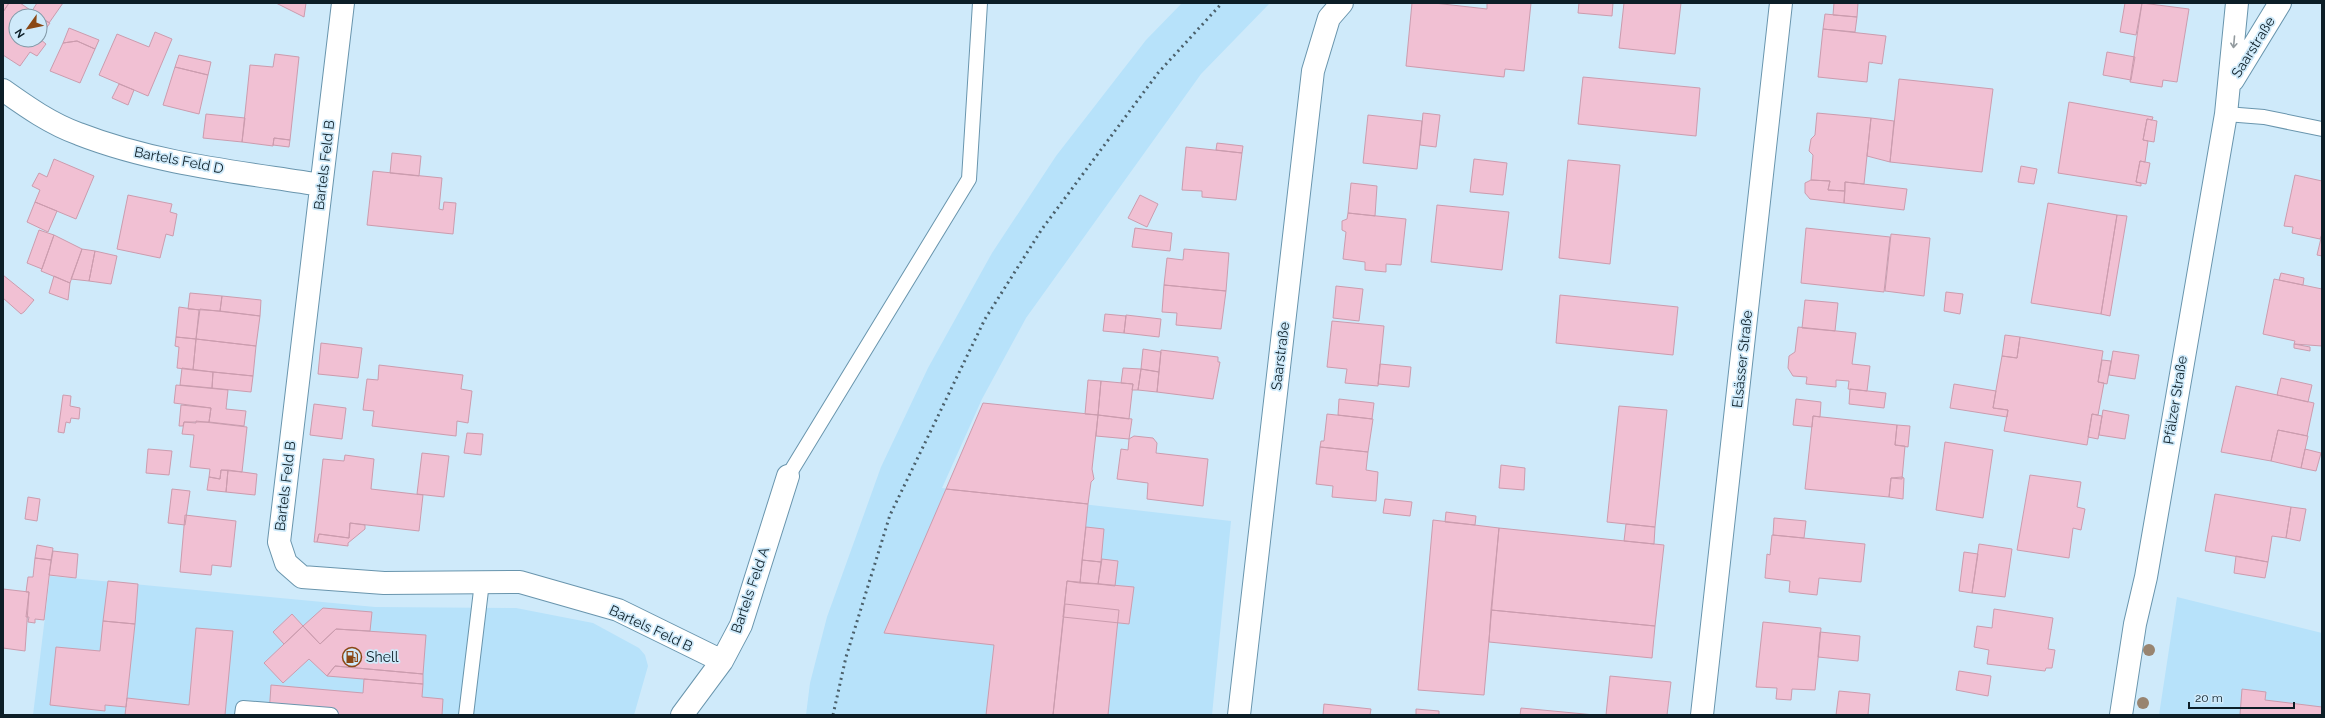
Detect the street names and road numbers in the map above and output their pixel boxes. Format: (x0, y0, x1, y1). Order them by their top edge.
street label: Saarstraße (2228, 14, 2278, 80)
street label: Bartels Feld B (311, 119, 337, 211)
street label: Bartels Feld D (133, 143, 225, 177)
street label: Elsässer Straße (1729, 309, 1755, 409)
street label: Saarstraße (1268, 321, 1292, 391)
street label: Pfälzer Straße (2160, 355, 2190, 445)
street label: Bartels Feld B (272, 440, 298, 532)
street label: Bartels Feld A (728, 544, 772, 635)
street label: Bartels Feld B (607, 602, 695, 654)

